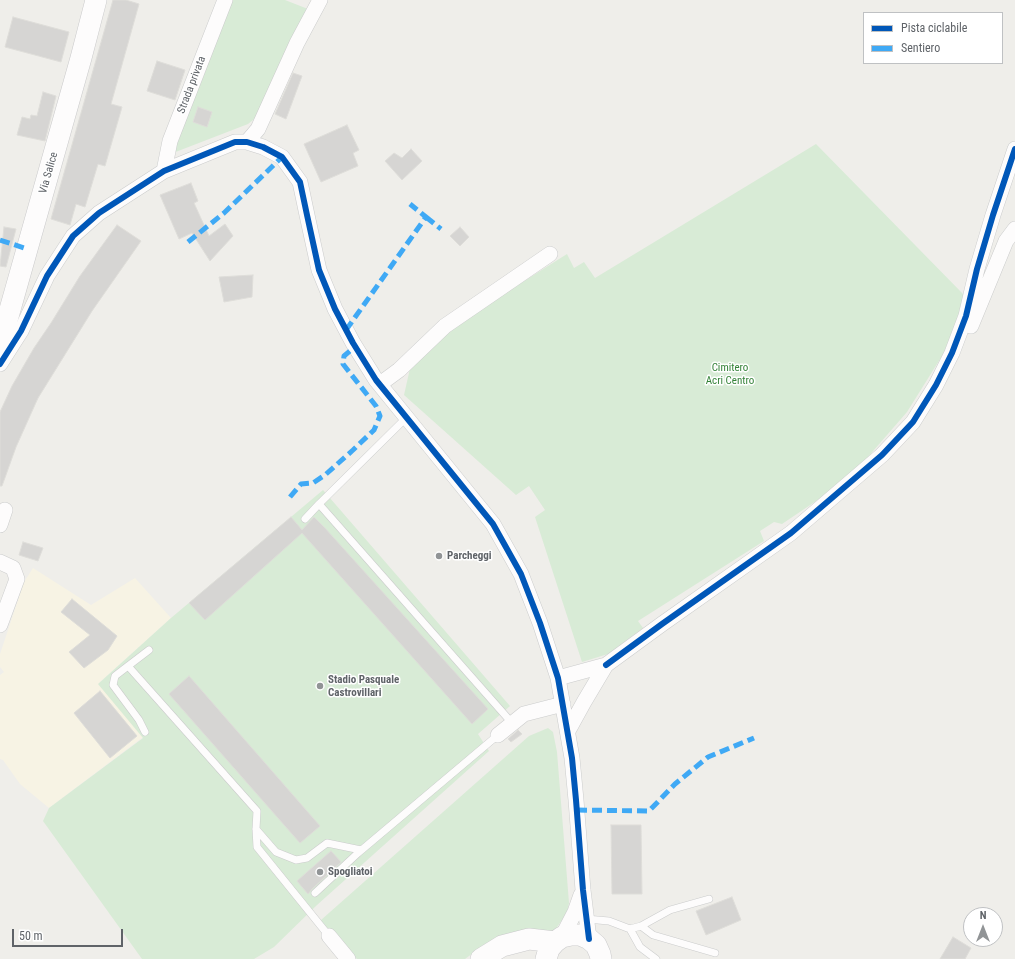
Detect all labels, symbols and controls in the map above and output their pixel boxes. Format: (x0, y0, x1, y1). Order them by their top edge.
legend (863, 12, 1003, 64)
text: Pista ciclabile (901, 21, 967, 35)
text: Sentiero (901, 41, 940, 55)
street label: Strada privata (175, 54, 209, 116)
street label: Via Salice (37, 151, 61, 195)
park label: Cimitero Acri Centro (706, 361, 754, 387)
place label: Parcheggi (447, 549, 491, 563)
marker: Parcheggi (434, 551, 444, 561)
place label: Stadio Pasquale Castrovillari (328, 673, 399, 699)
marker: Stadio Pasquale Castrovillari (315, 681, 325, 691)
place label: Spogliatoi (328, 865, 373, 879)
marker: Spogliatoi (315, 867, 325, 877)
north arrow (963, 907, 1003, 947)
text: N (980, 909, 986, 922)
scale bar (14, 921, 125, 947)
text: 50 m (19, 929, 43, 943)

